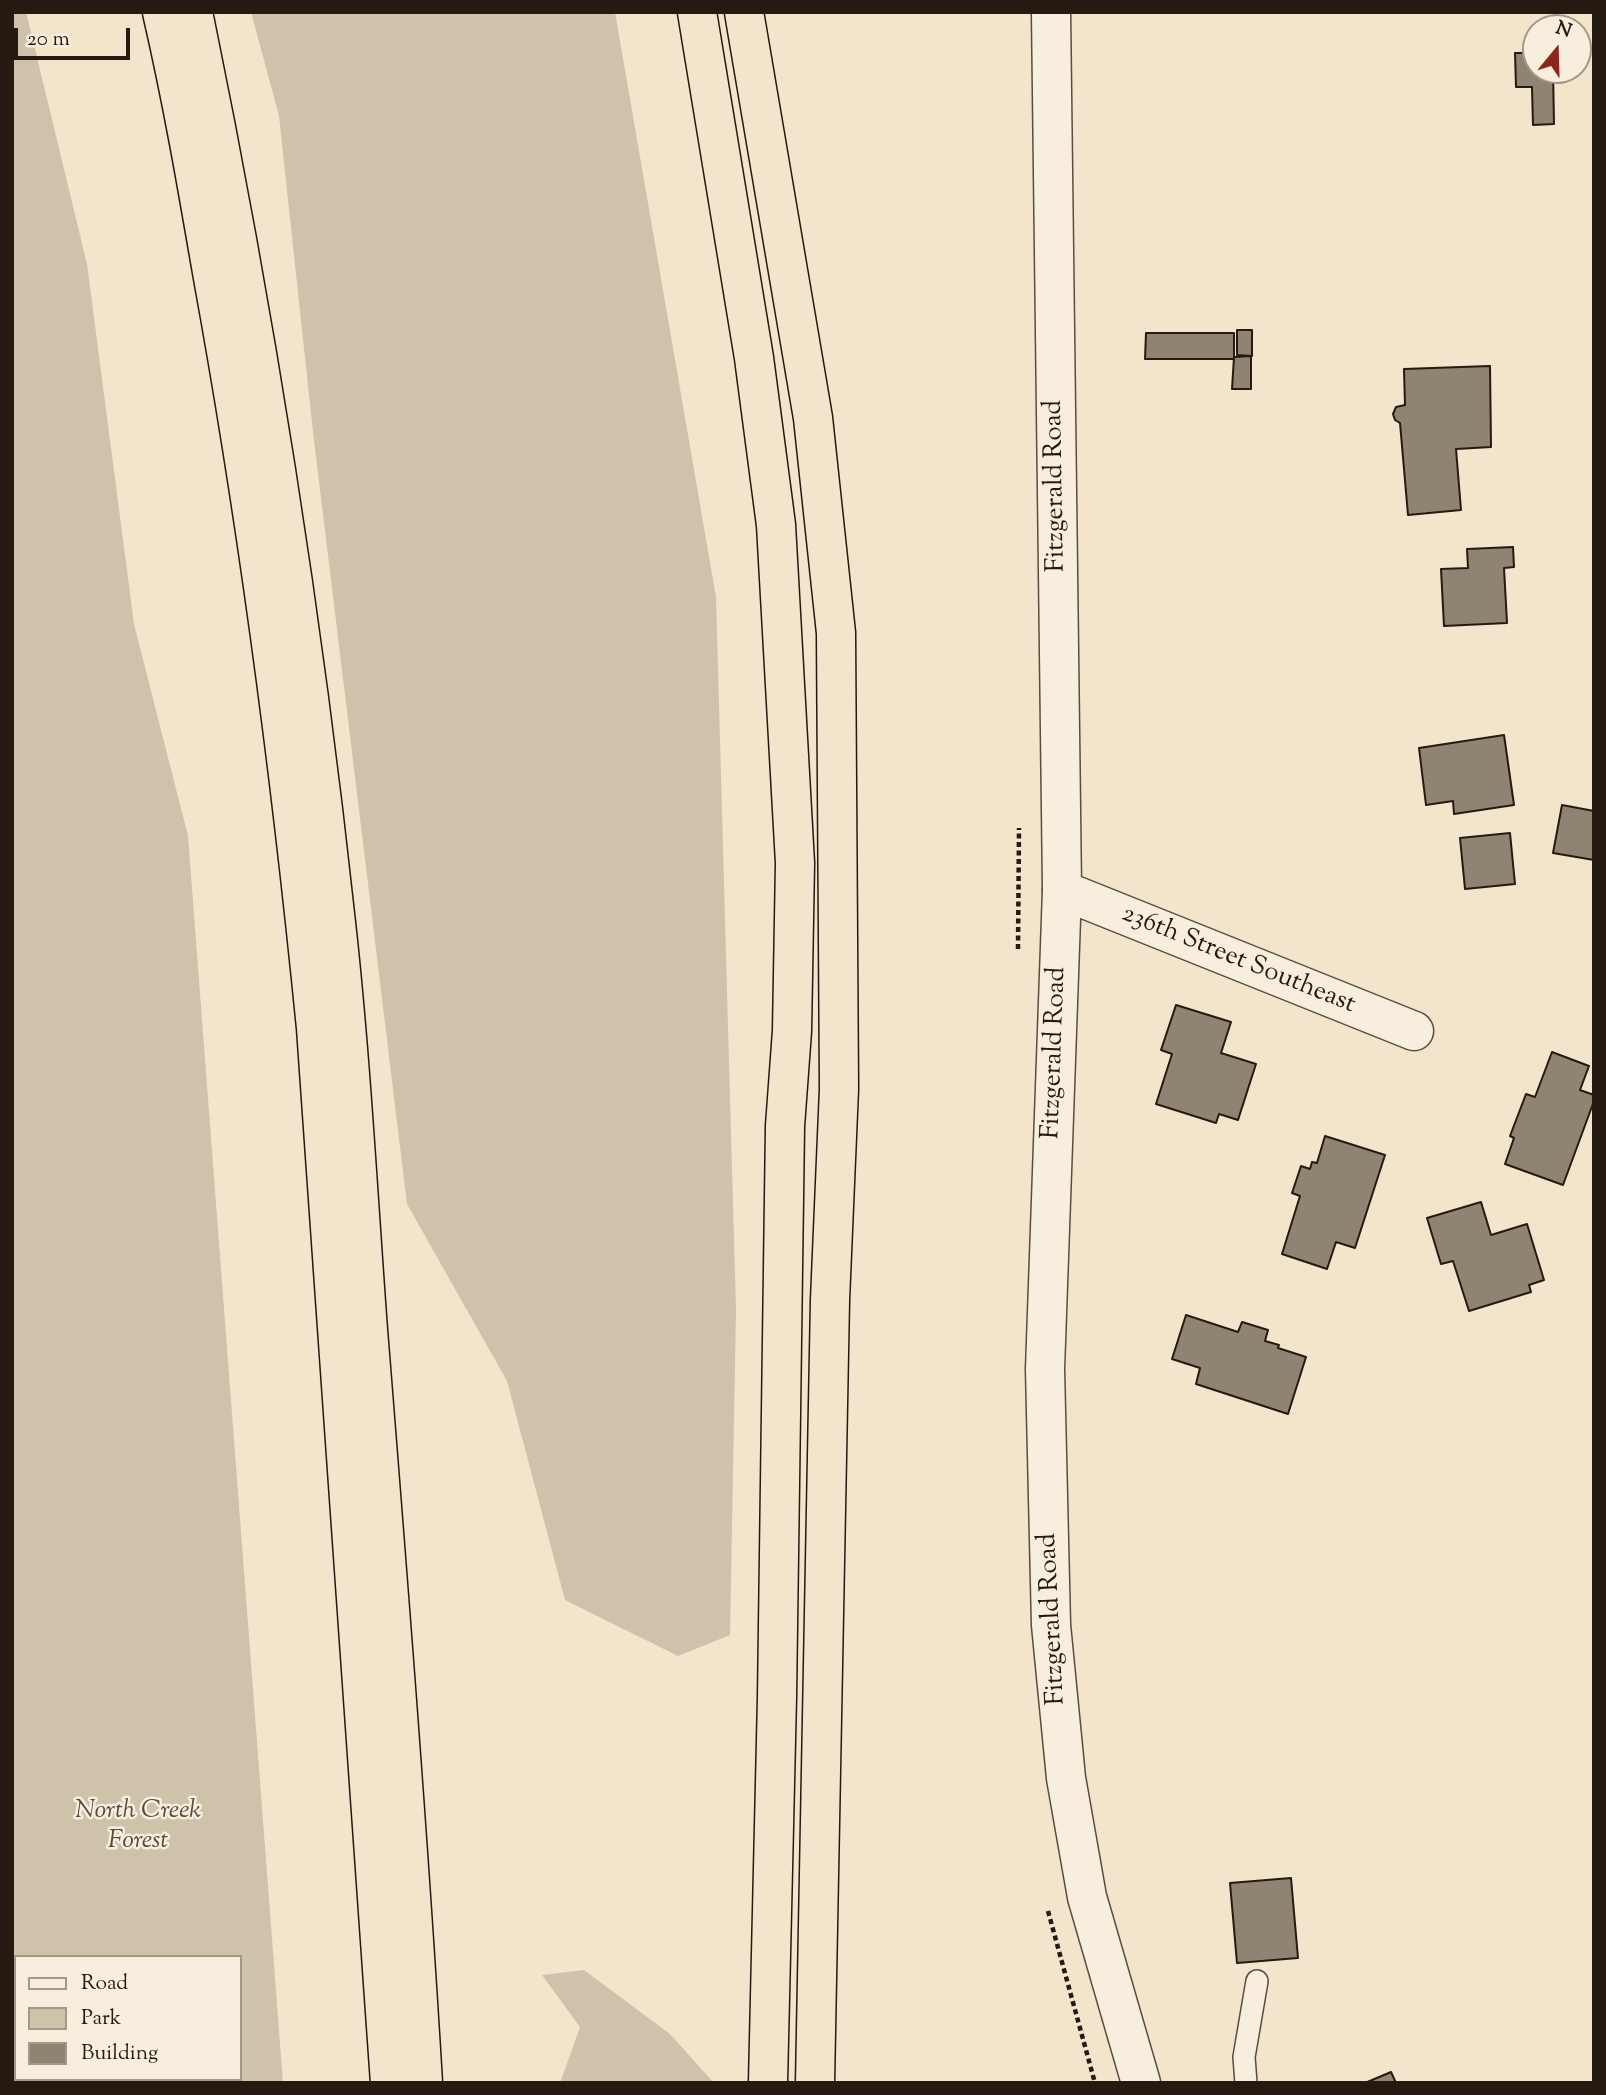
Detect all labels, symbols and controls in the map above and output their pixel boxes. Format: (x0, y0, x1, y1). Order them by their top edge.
scale bar (18, 14, 133, 58)
north arrow (1522, 14, 1592, 84)
text: N (1552, 15, 1575, 46)
text: 20 m (27, 25, 70, 55)
street label: Fitzgerald Road (1040, 400, 1074, 572)
street label: 236th Street Southeast (1117, 900, 1359, 1022)
street label: Fitzgerald Road (1037, 966, 1075, 1140)
street label: Fitzgerald Road (1034, 1532, 1074, 1706)
park label: North Creek Forest (75, 1797, 201, 1858)
legend (14, 1955, 242, 2081)
text: Road (81, 1969, 128, 1999)
text: Park (81, 2004, 121, 2034)
text: Building (81, 2039, 158, 2069)

